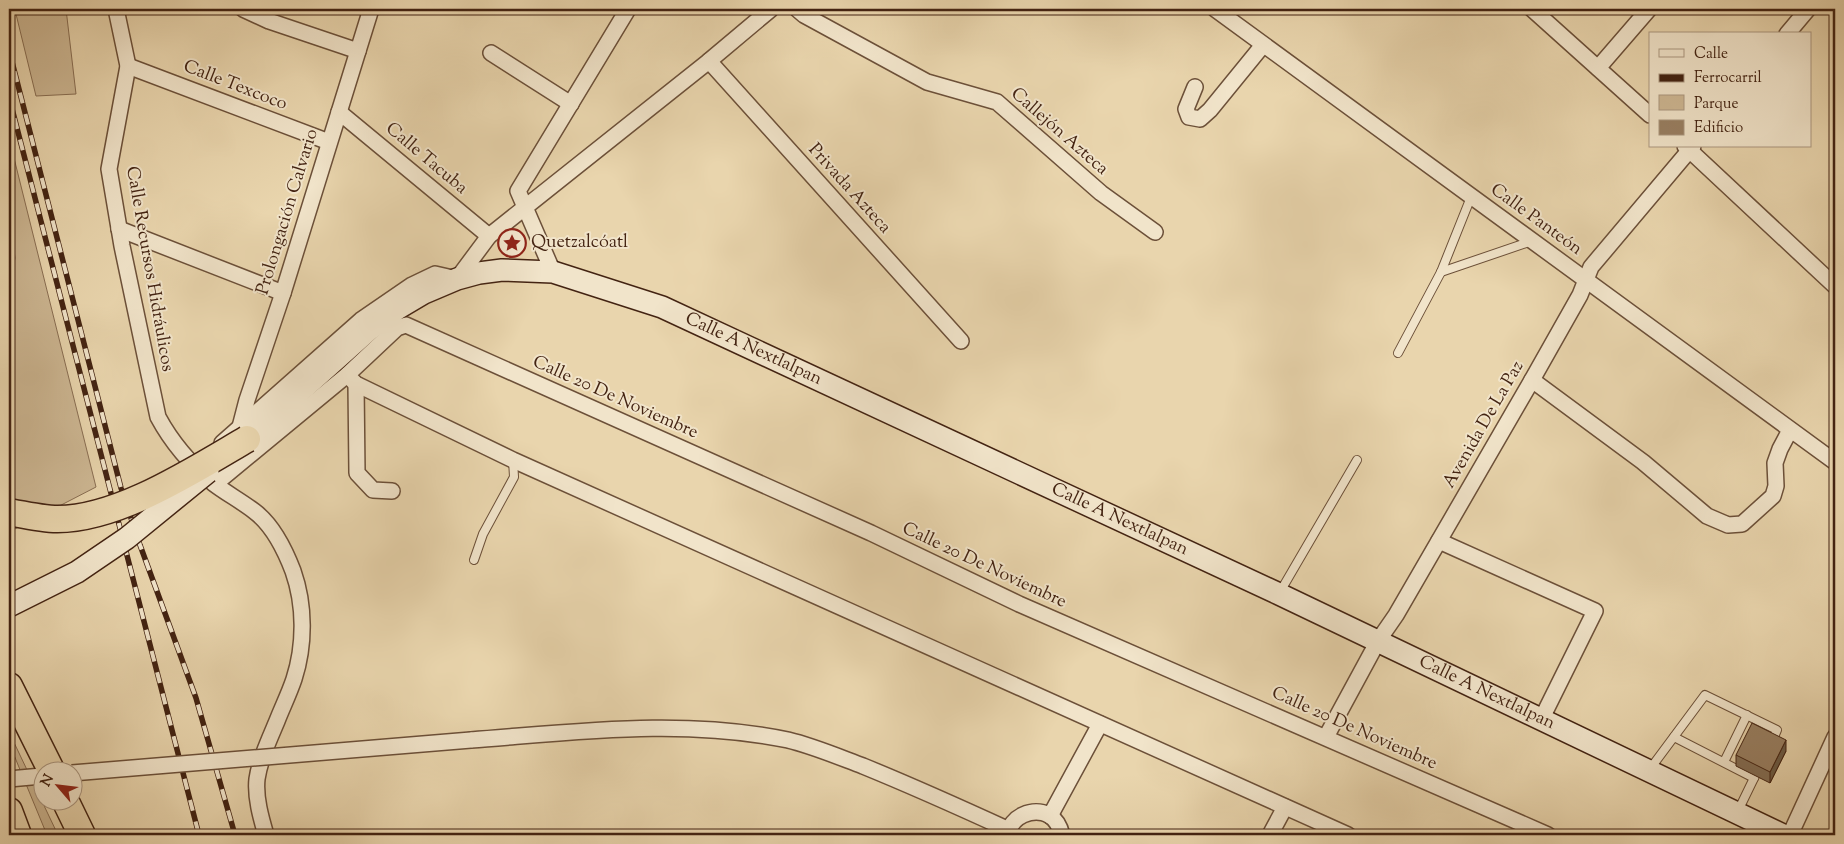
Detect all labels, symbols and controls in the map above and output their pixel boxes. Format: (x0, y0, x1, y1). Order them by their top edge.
legend (1649, 32, 1812, 148)
text: Calle (1694, 44, 1728, 65)
street label: Calle Texcoco (179, 54, 291, 118)
text: Ferrocarril (1694, 68, 1762, 89)
street label: Callejón Azteca (1004, 82, 1114, 182)
text: Parque (1694, 94, 1738, 115)
street label: Calle Tacuba (379, 117, 473, 201)
text: Edificio (1694, 118, 1743, 139)
street label: Prolongación Calvario (250, 126, 326, 298)
street label: Privada Azteca (801, 138, 897, 240)
street label: Calle Recursos Hidráulicos (118, 164, 180, 374)
street label: Calle Panteón (1485, 178, 1588, 263)
place icon: Quetzalcóatl (497, 228, 527, 258)
place label: Quetzalcóatl (531, 230, 628, 256)
street label: Calle A Nextlalpan (680, 306, 826, 393)
street label: Calle 20 De Noviembre (528, 350, 702, 446)
street label: Avenida De La Paz (1437, 356, 1531, 494)
street label: Calle A Nextlalpan (1047, 477, 1193, 563)
street label: Calle 20 De Noviembre (897, 516, 1071, 616)
street label: Calle A Nextlalpan (1414, 650, 1560, 737)
street label: Calle 20 De Noviembre (1267, 681, 1441, 777)
north arrow (32, 762, 82, 812)
text: N (37, 771, 60, 790)

